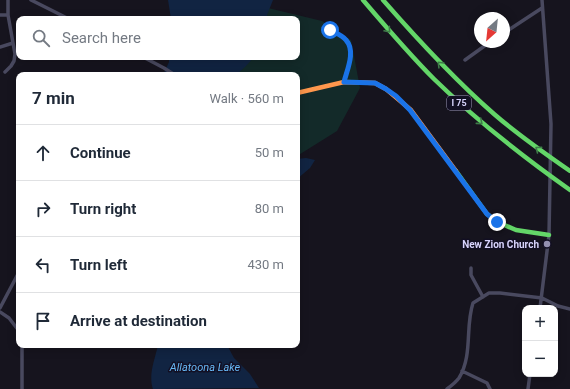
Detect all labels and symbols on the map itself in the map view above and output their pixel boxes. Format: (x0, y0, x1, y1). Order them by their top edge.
north arrow (474, 12, 510, 48)
route start (321, 21, 339, 39)
one-way arrow (384, 25, 391, 33)
one-way arrow (437, 61, 445, 69)
road number: I 75 (447, 96, 471, 110)
one-way arrow (475, 117, 483, 124)
one-way arrow (536, 147, 543, 154)
route end (488, 213, 506, 231)
place label: New Zion Church (462, 239, 539, 250)
marker: New Zion Church (542, 239, 552, 249)
water label: Allatoona Lake (169, 361, 241, 374)

